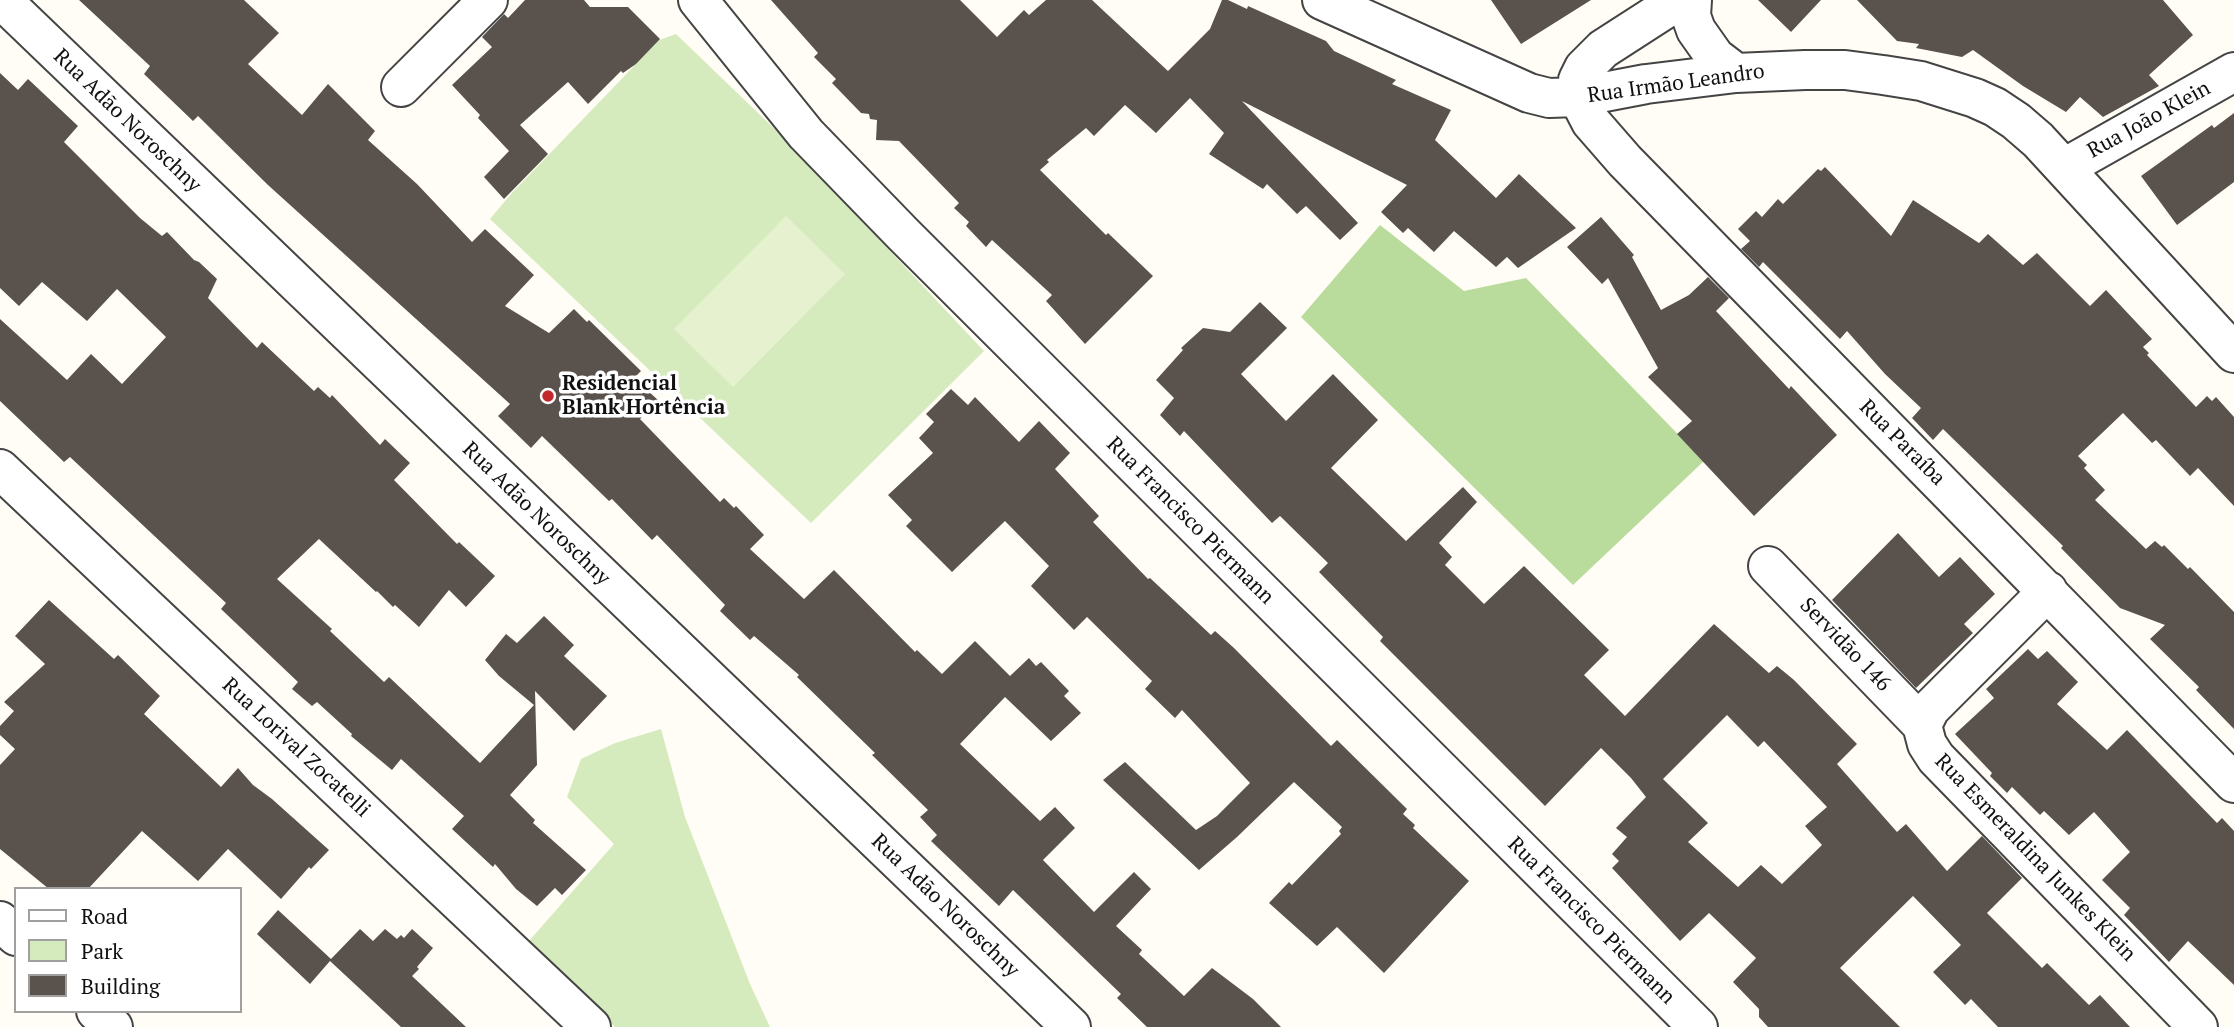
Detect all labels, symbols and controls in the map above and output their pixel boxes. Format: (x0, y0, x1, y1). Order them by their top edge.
street label: Rua Adão Noroschny (48, 44, 206, 198)
street label: Rua Irmão Leandro (1586, 59, 1766, 109)
street label: Rua João Klein (2083, 76, 2215, 164)
place label: Residencial Blank Hortência (562, 371, 725, 421)
marker: Residencial Blank Hortência (540, 388, 556, 404)
street label: Rua Paraíba (1854, 395, 1950, 491)
street label: Rua Francisco Piermann (1101, 432, 1279, 610)
street label: Rua Adão Noroschny (457, 437, 615, 591)
street label: Servidão 146 (1794, 593, 1896, 697)
street label: Rua Lorival Zocatelli (217, 673, 375, 823)
street label: Rua Esmeraldina Junkes Klein (1929, 749, 2141, 967)
street label: Rua Adão Noroschny (866, 829, 1024, 983)
street label: Rua Francisco Piermann (1502, 832, 1680, 1010)
legend (14, 887, 242, 1013)
text: Road (81, 902, 128, 930)
text: Park (81, 937, 123, 965)
text: Building (81, 972, 160, 1000)

